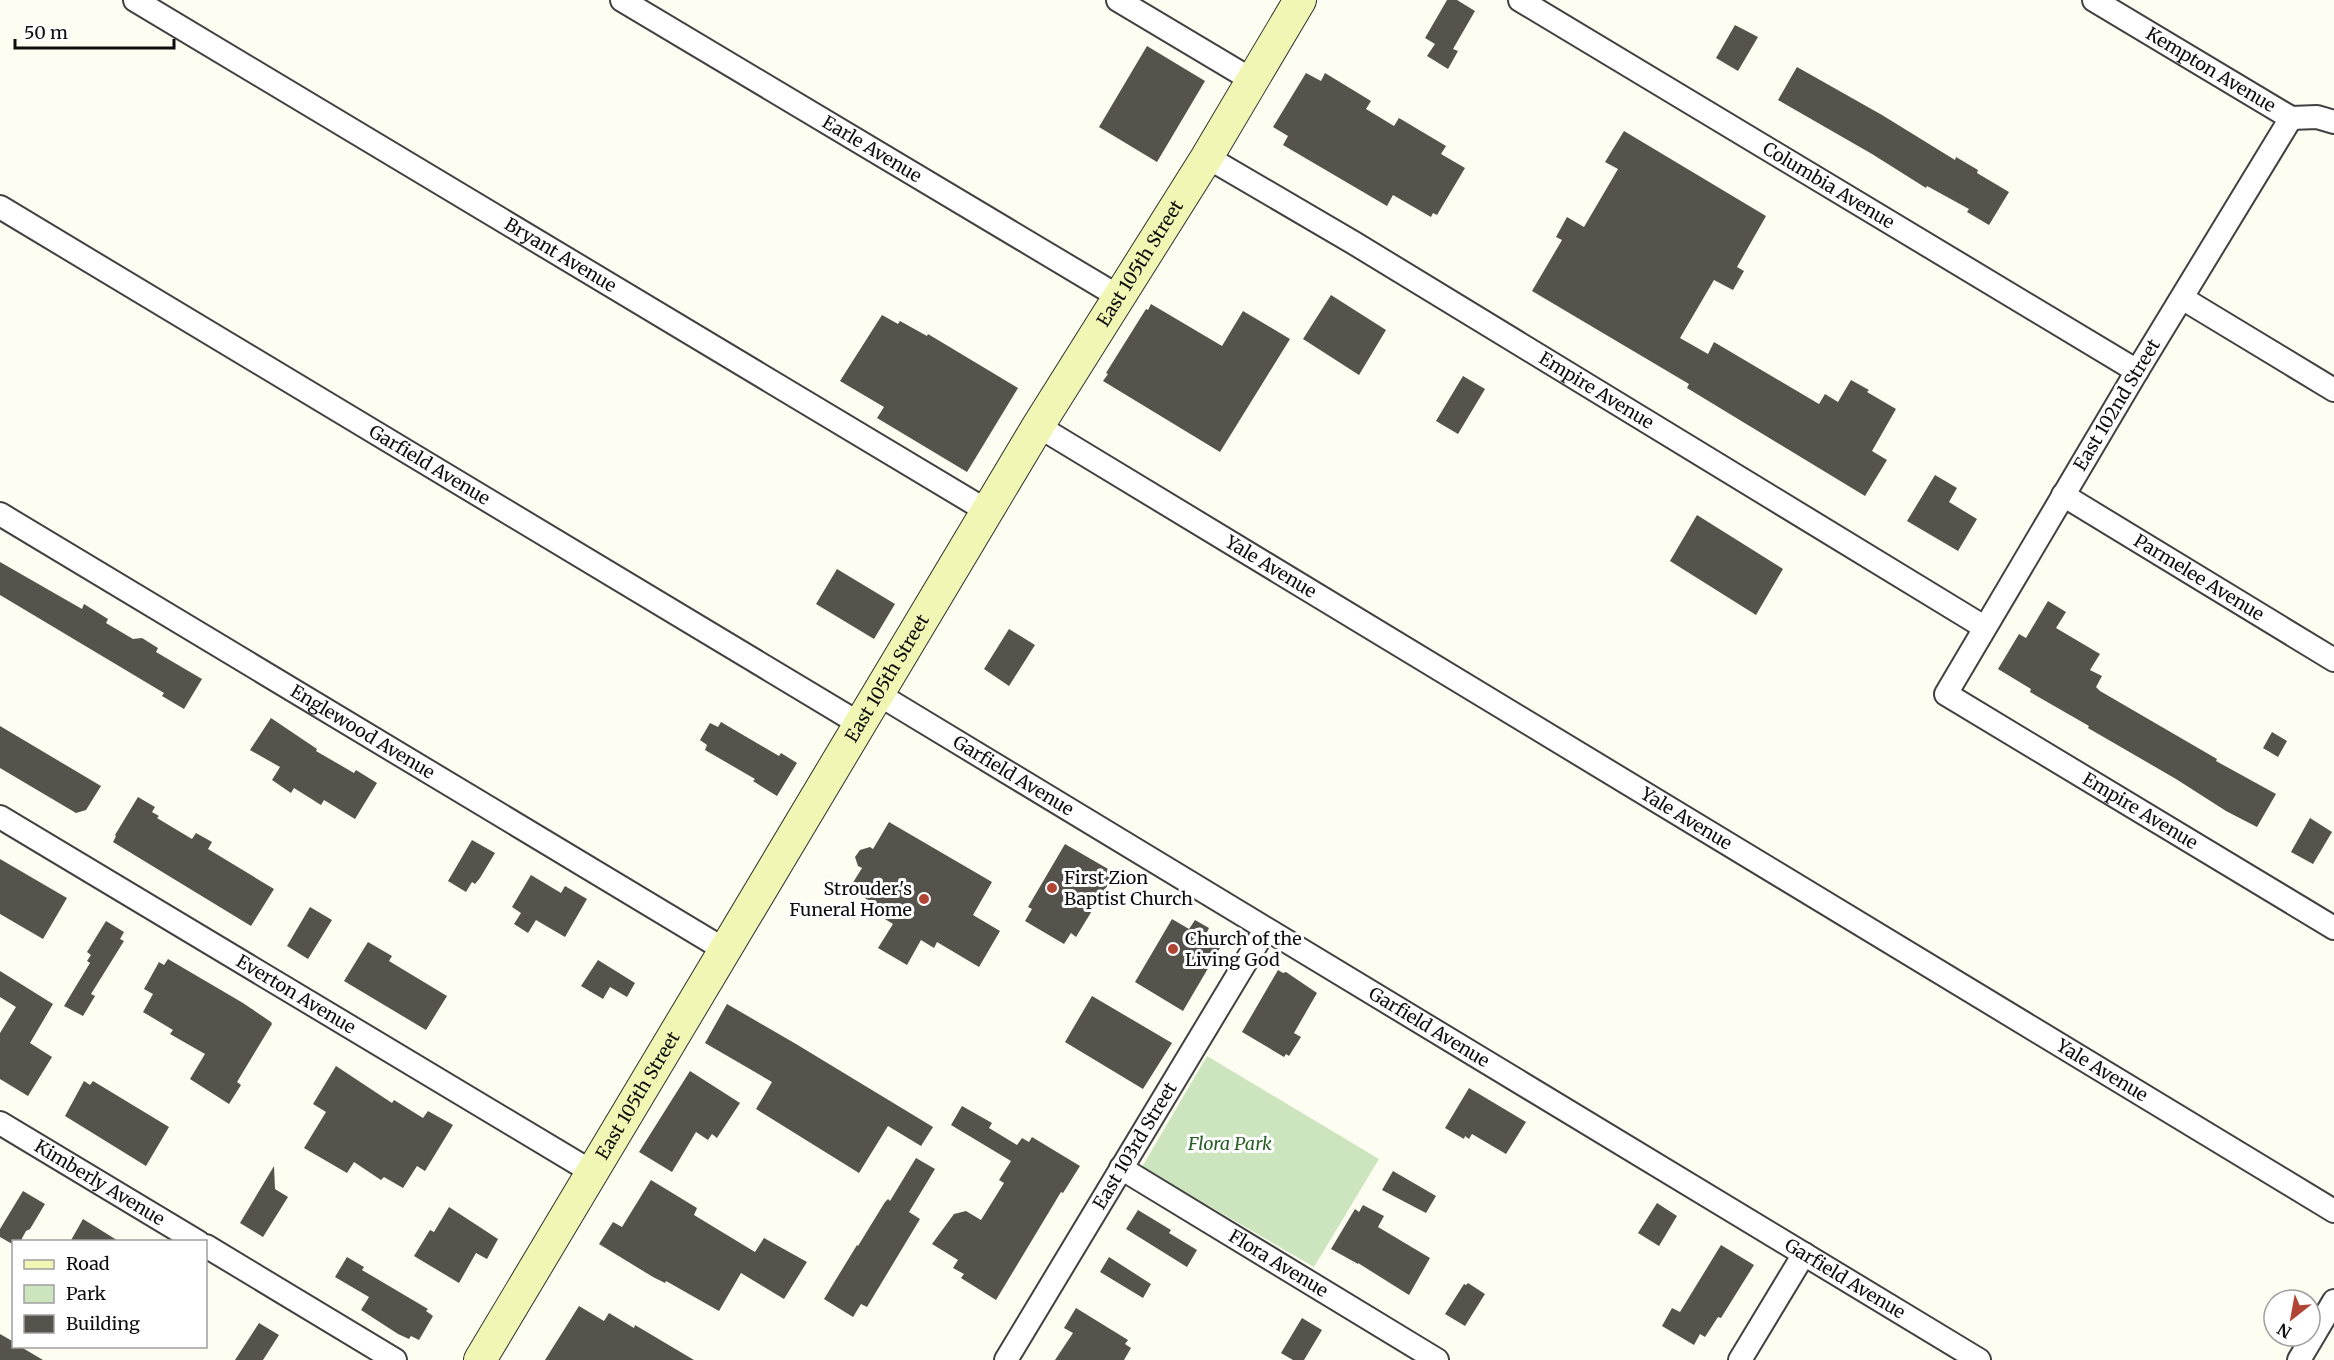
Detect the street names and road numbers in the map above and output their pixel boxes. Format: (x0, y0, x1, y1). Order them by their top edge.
street label: Kempton Avenue (2142, 22, 2280, 117)
street label: Earle Avenue (818, 110, 926, 187)
street label: Columbia Avenue (1759, 137, 1899, 234)
street label: East 105th Street (1091, 196, 1188, 331)
street label: Bryant Avenue (500, 212, 621, 297)
street label: East 102nd Street (2068, 335, 2165, 475)
street label: Empire Avenue (1535, 346, 1658, 434)
street label: Garfield Avenue (365, 420, 494, 510)
street label: Parmelee Avenue (2130, 529, 2268, 626)
street label: Yale Avenue (1220, 530, 1321, 603)
street label: East 105th Street (840, 610, 934, 746)
street label: Englewood Avenue (286, 679, 439, 784)
street label: Garfield Avenue (949, 730, 1078, 821)
street label: Empire Avenue (2079, 767, 2202, 854)
street label: Yale Avenue (1636, 781, 1736, 855)
street label: Everton Avenue (232, 949, 360, 1039)
street label: Garfield Avenue (1365, 982, 1494, 1072)
street label: East 105th Street (590, 1027, 685, 1164)
street label: Yale Avenue (2052, 1033, 2152, 1106)
street label: East 103rd Street (1088, 1078, 1182, 1213)
street label: Kimberly Avenue (30, 1134, 169, 1230)
street label: Flora Avenue (1225, 1224, 1332, 1302)
street label: Garfield Avenue (1781, 1233, 1910, 1324)

